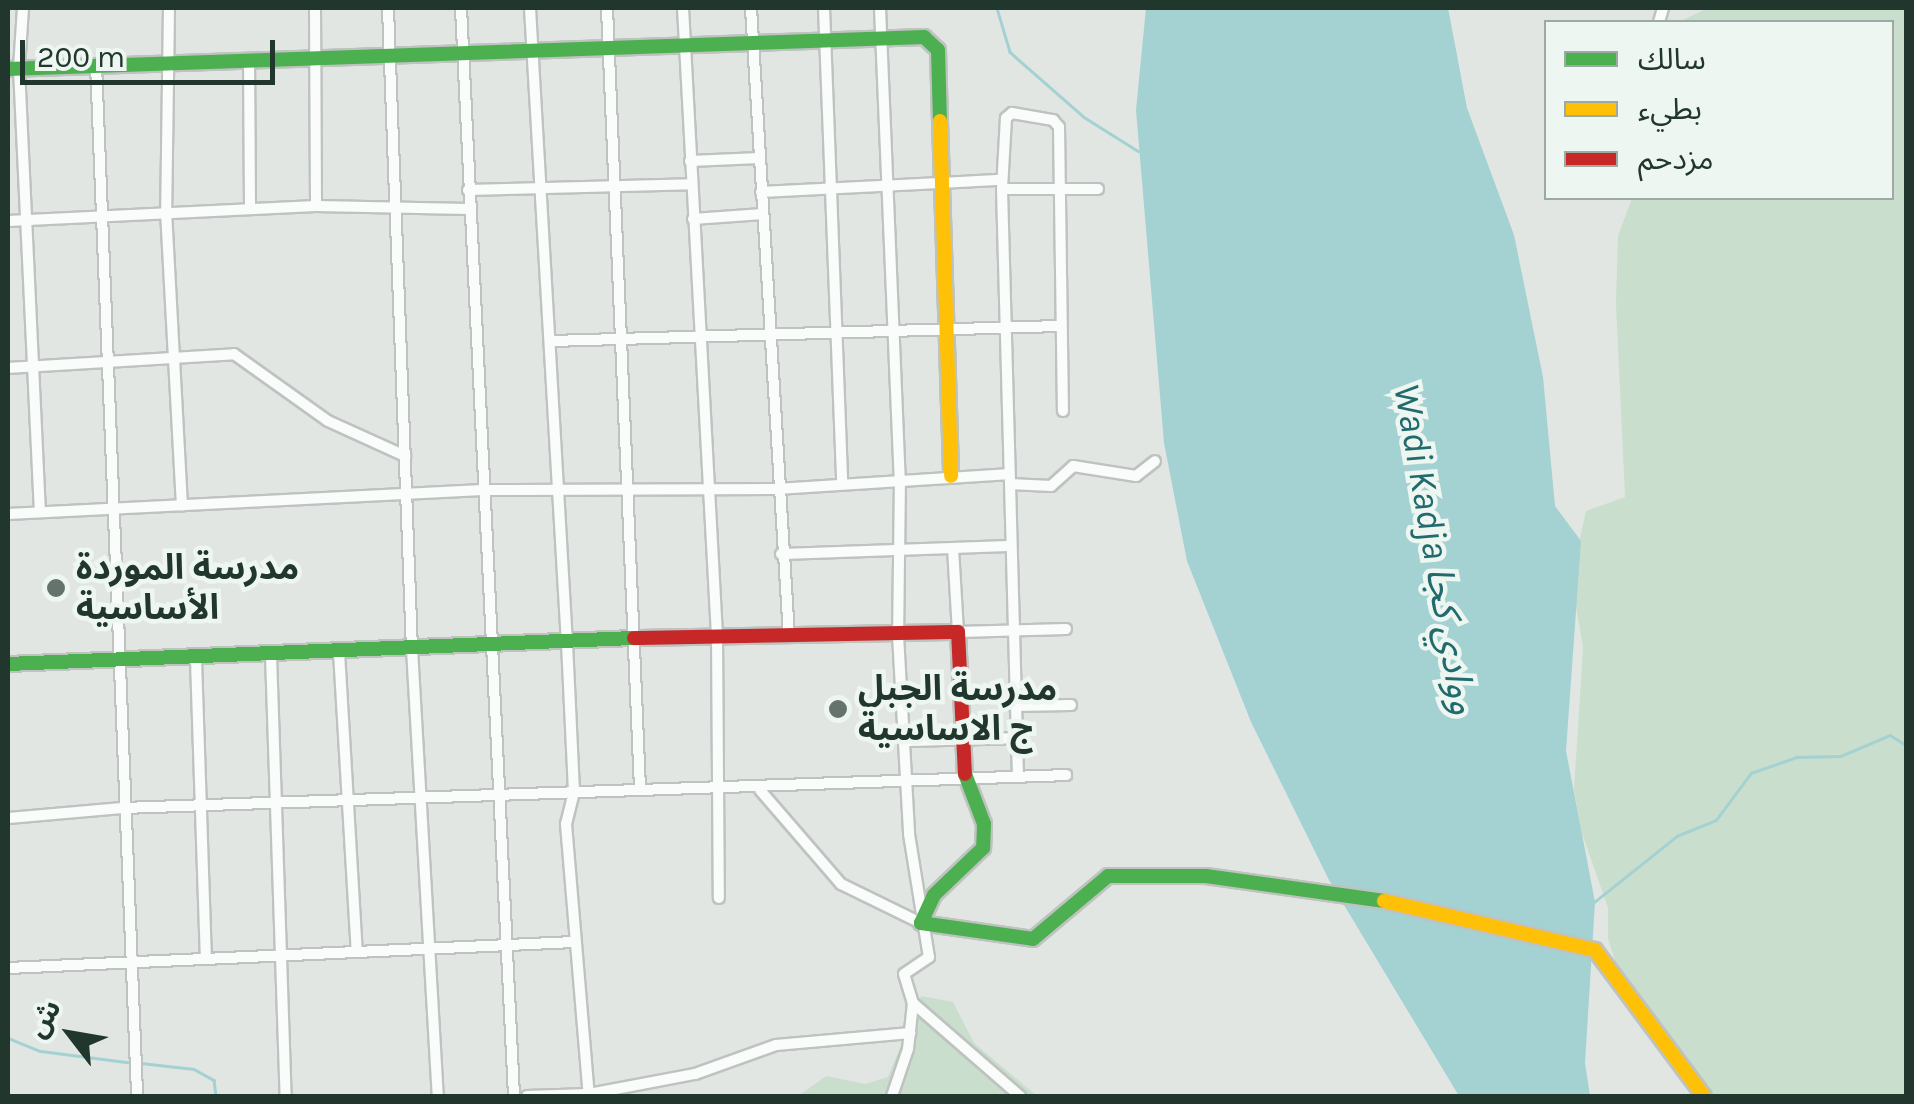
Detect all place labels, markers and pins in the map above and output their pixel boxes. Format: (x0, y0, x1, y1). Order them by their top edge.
place label: مدرسة الموردة الأساسية (76, 547, 299, 629)
marker: مدرسة الموردة الأساسية (45, 577, 67, 599)
place label: مدرسة الجبل ج الاساسية (858, 668, 1057, 750)
marker: مدرسة الجبل ج الاساسية (827, 698, 849, 720)

